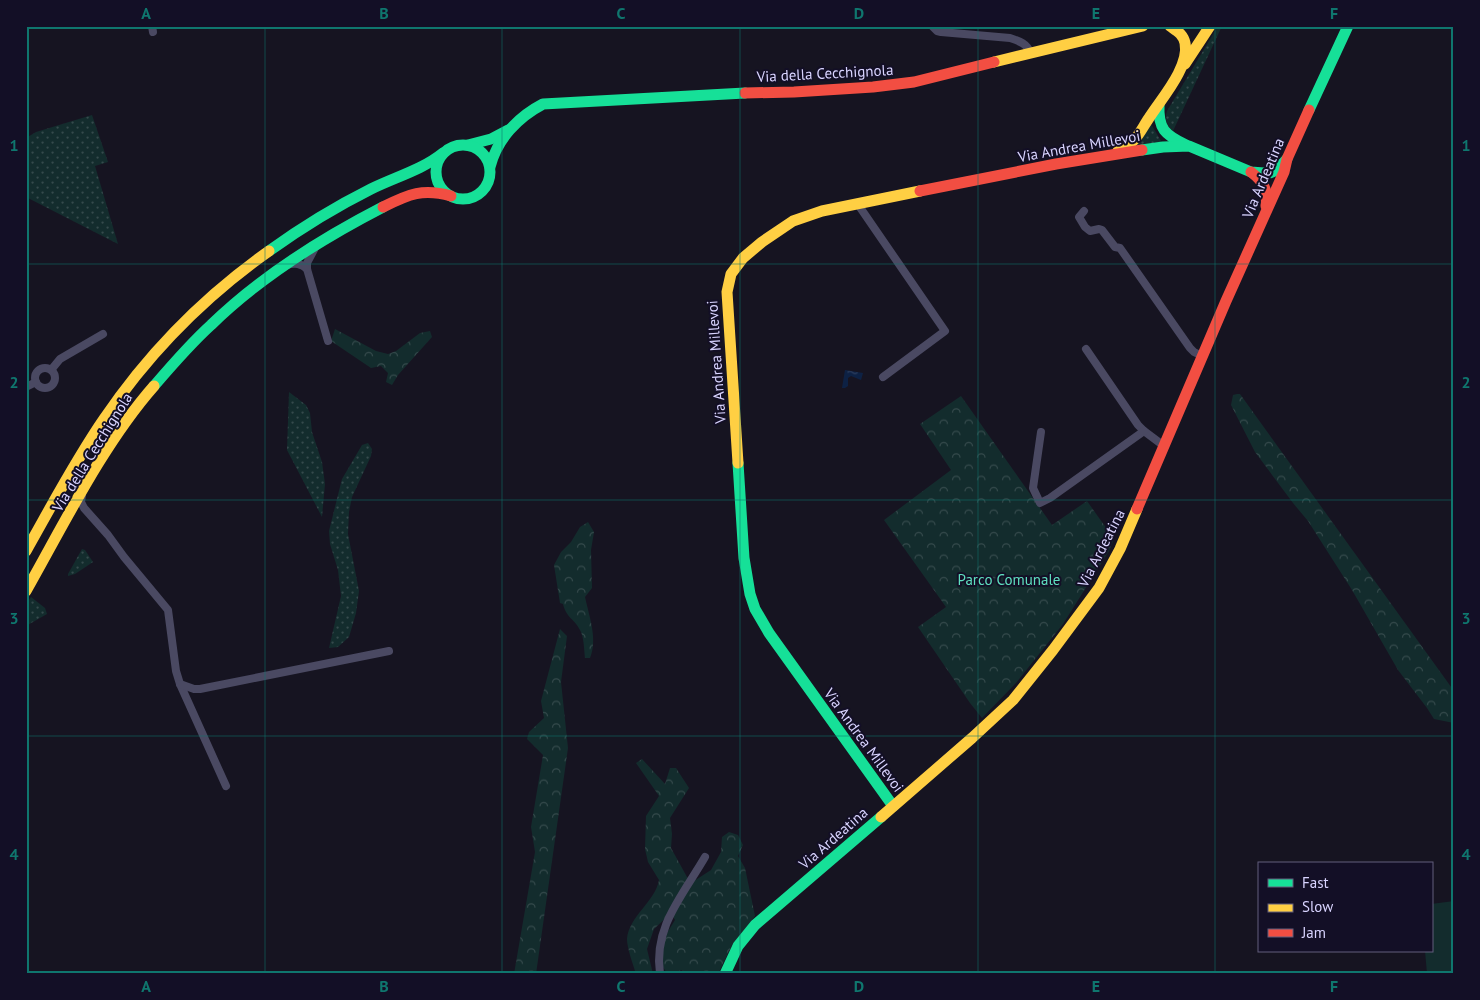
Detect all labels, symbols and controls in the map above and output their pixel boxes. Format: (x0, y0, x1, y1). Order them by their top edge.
text: A (141, 3, 151, 23)
text: B (379, 3, 389, 23)
text: C (617, 3, 626, 23)
text: D (854, 3, 864, 23)
text: E (1092, 3, 1100, 23)
text: F (1330, 3, 1338, 23)
street label: Via della Cecchignola (755, 60, 894, 86)
street label: Via Andrea Millevoi (1015, 126, 1142, 166)
text: 1 (9, 135, 19, 155)
street label: Via Ardeatina (1237, 135, 1288, 222)
text: 1 (1461, 135, 1471, 155)
street label: Via Andrea Millevoi (702, 300, 730, 425)
text: 2 (9, 372, 19, 392)
text: 2 (1461, 372, 1471, 392)
street label: Via della Cecchignola (47, 389, 136, 516)
street label: Via Ardeatina (1073, 506, 1129, 591)
park label: Parco Comunale (958, 570, 1060, 589)
text: 3 (9, 608, 19, 628)
text: 3 (1461, 608, 1471, 628)
street label: Via Andrea Millevoi (819, 684, 908, 796)
street label: Via Ardeatina (794, 803, 871, 874)
text: 4 (9, 844, 19, 864)
text: 4 (1461, 844, 1471, 864)
legend (1258, 862, 1432, 952)
text: Fast (1302, 873, 1329, 892)
text: Slow (1302, 897, 1333, 916)
text: Jam (1301, 923, 1326, 942)
text: A (141, 976, 151, 996)
text: B (379, 976, 389, 996)
text: C (617, 976, 626, 996)
text: D (854, 976, 864, 996)
text: E (1092, 976, 1100, 996)
text: F (1330, 976, 1338, 996)

